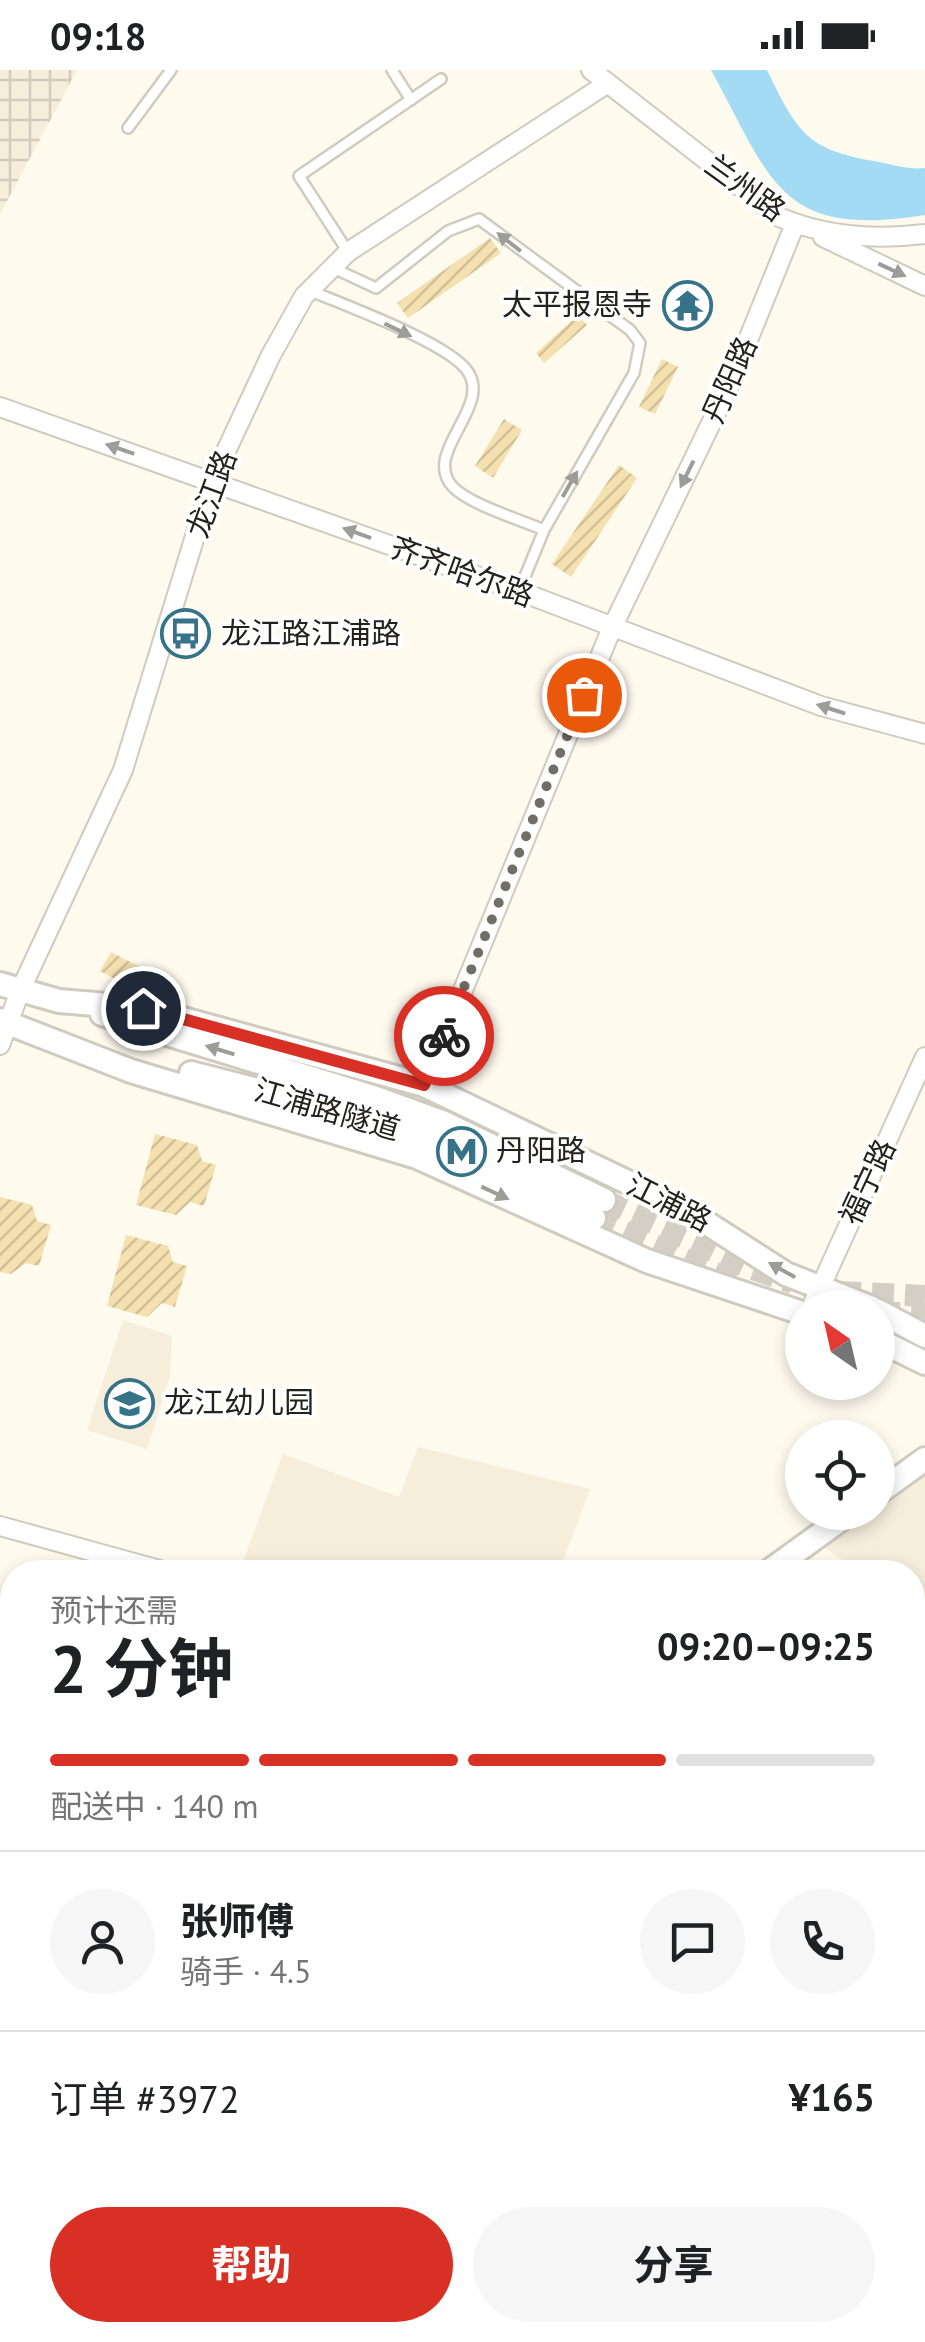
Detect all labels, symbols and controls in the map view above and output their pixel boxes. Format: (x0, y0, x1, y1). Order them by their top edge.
text: 09:18 (50, 11, 146, 60)
street label: 兰州路 (698, 145, 794, 229)
one-way arrow (496, 232, 522, 253)
one-way arrow (877, 261, 906, 278)
temple icon: 太平报恩寺 (661, 279, 713, 331)
place label: 太平报恩寺 (502, 284, 652, 323)
one-way arrow (384, 321, 413, 338)
street label: 丹阳路 (693, 330, 765, 428)
one-way arrow (105, 441, 135, 456)
street label: 龙江路 (177, 445, 244, 542)
one-way arrow (679, 460, 696, 489)
one-way arrow (561, 470, 579, 498)
one-way arrow (341, 525, 371, 540)
street label: 齐齐哈尔路 (385, 527, 540, 615)
bus stop icon: 龙江路江浦路 (160, 608, 212, 660)
place label: 龙江路江浦路 (221, 613, 401, 652)
pin (542, 653, 627, 738)
icon: bag (557, 668, 612, 723)
one-way arrow (816, 701, 846, 716)
pin (101, 966, 186, 1051)
icon: home (116, 981, 171, 1036)
courier (394, 986, 494, 1086)
icon: bike (417, 1009, 472, 1064)
one-way arrow (205, 1042, 235, 1057)
street label: 江浦路隧道 (250, 1069, 405, 1148)
metro station icon: 丹阳路 (435, 1125, 487, 1177)
place label: 丹阳路 (496, 1130, 586, 1169)
street label: 福宁路 (830, 1132, 903, 1230)
street label: 江浦路 (621, 1164, 719, 1239)
one-way arrow (480, 1185, 510, 1201)
one-way arrow (768, 1262, 796, 1280)
north arrow (785, 1290, 895, 1400)
map controls (785, 1290, 895, 1530)
school or university icon: 龙江幼儿园 (103, 1377, 155, 1429)
place label: 龙江幼儿园 (164, 1382, 314, 1421)
button: locate (785, 1420, 895, 1530)
text: 预计还需 (50, 1589, 178, 1631)
text: 09:20–09:25 (657, 1621, 875, 1670)
text: 2 分钟 (50, 1626, 233, 1710)
text: 配送中 · 140 m (50, 1785, 258, 1827)
button: person (50, 1889, 155, 1994)
button: chat (640, 1889, 745, 1994)
button: phone (770, 1889, 875, 1994)
text: 张师傅 (180, 1896, 294, 1945)
text: 骑手 · 4.5 (180, 1950, 311, 1992)
text: ¥165 (789, 2072, 875, 2121)
text: 订单 #3972 (50, 2074, 240, 2123)
button: 帮助 (50, 2207, 453, 2322)
button: 分享 (473, 2207, 875, 2322)

